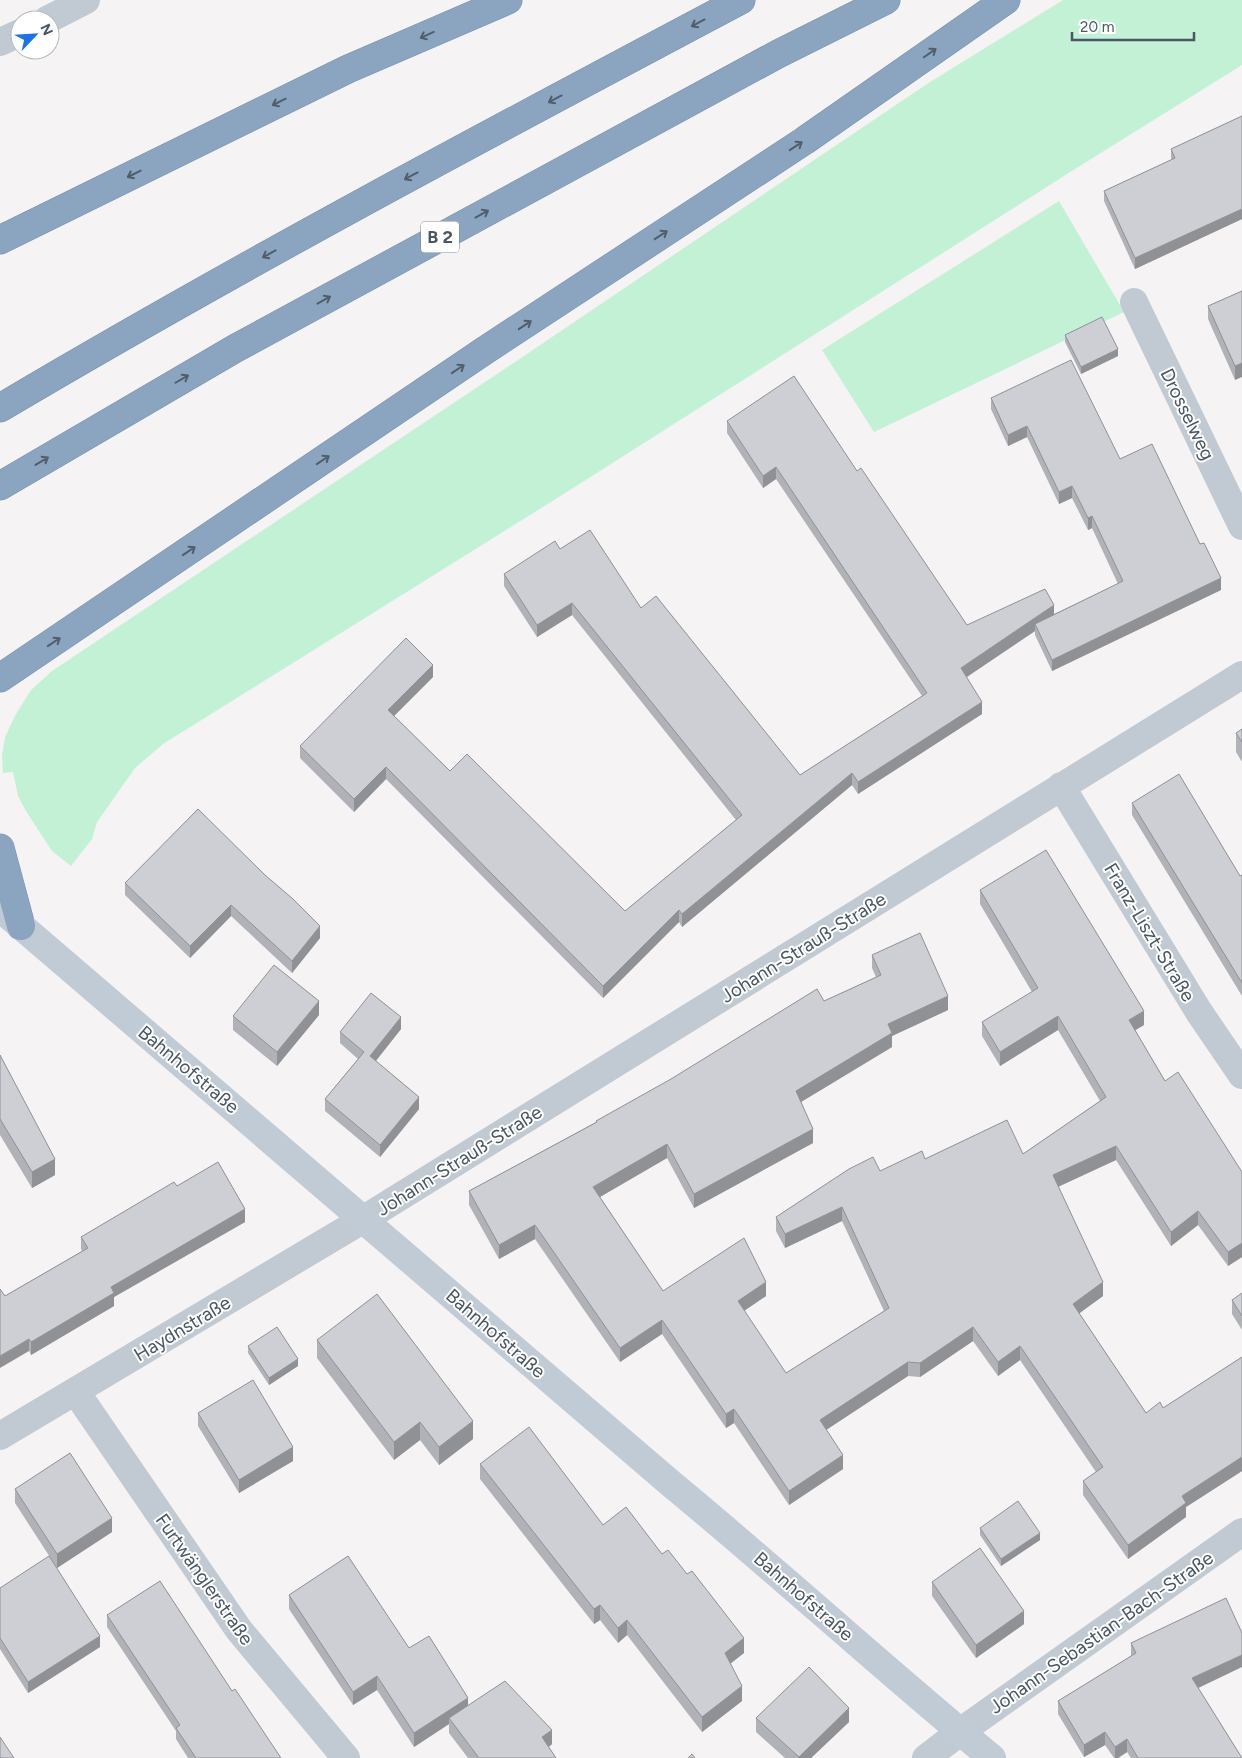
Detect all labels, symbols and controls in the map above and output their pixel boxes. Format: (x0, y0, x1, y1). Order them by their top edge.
north arrow (10, 10, 60, 60)
scale bar (1072, 10, 1194, 42)
one-way arrow (691, 18, 706, 28)
text: 20 m (1080, 18, 1114, 36)
text: N (36, 21, 56, 38)
one-way arrow (420, 30, 435, 40)
one-way arrow (923, 48, 937, 58)
one-way arrow (547, 94, 562, 104)
one-way arrow (272, 98, 287, 107)
one-way arrow (789, 141, 803, 151)
one-way arrow (126, 169, 141, 179)
one-way arrow (404, 171, 419, 181)
one-way arrow (474, 209, 489, 218)
road number: B 2 (421, 222, 459, 252)
one-way arrow (653, 230, 667, 240)
one-way arrow (262, 249, 277, 259)
one-way arrow (316, 295, 331, 304)
one-way arrow (518, 319, 532, 330)
one-way arrow (451, 364, 465, 374)
street label: Drosselweg (1156, 365, 1220, 464)
one-way arrow (175, 374, 189, 384)
one-way arrow (316, 455, 330, 465)
one-way arrow (34, 456, 48, 466)
one-way arrow (181, 546, 195, 556)
one-way arrow (47, 637, 61, 647)
street label: Franz-Liszt-Straße (1099, 859, 1200, 1006)
street label: Johann-Strauß-Straße (716, 887, 890, 1008)
street label: Bahnhofstraße (134, 1021, 244, 1118)
street label: Johann-Strauß-Straße (372, 1100, 546, 1221)
street label: Bahnhofstraße (441, 1284, 550, 1383)
street label: Haydnstraße (130, 1291, 235, 1366)
street label: Furtwänglerstraße (151, 1509, 258, 1649)
street label: Johann-Sebastian-Bach-Straße (985, 1546, 1218, 1719)
street label: Bahnhofstraße (749, 1547, 858, 1646)

